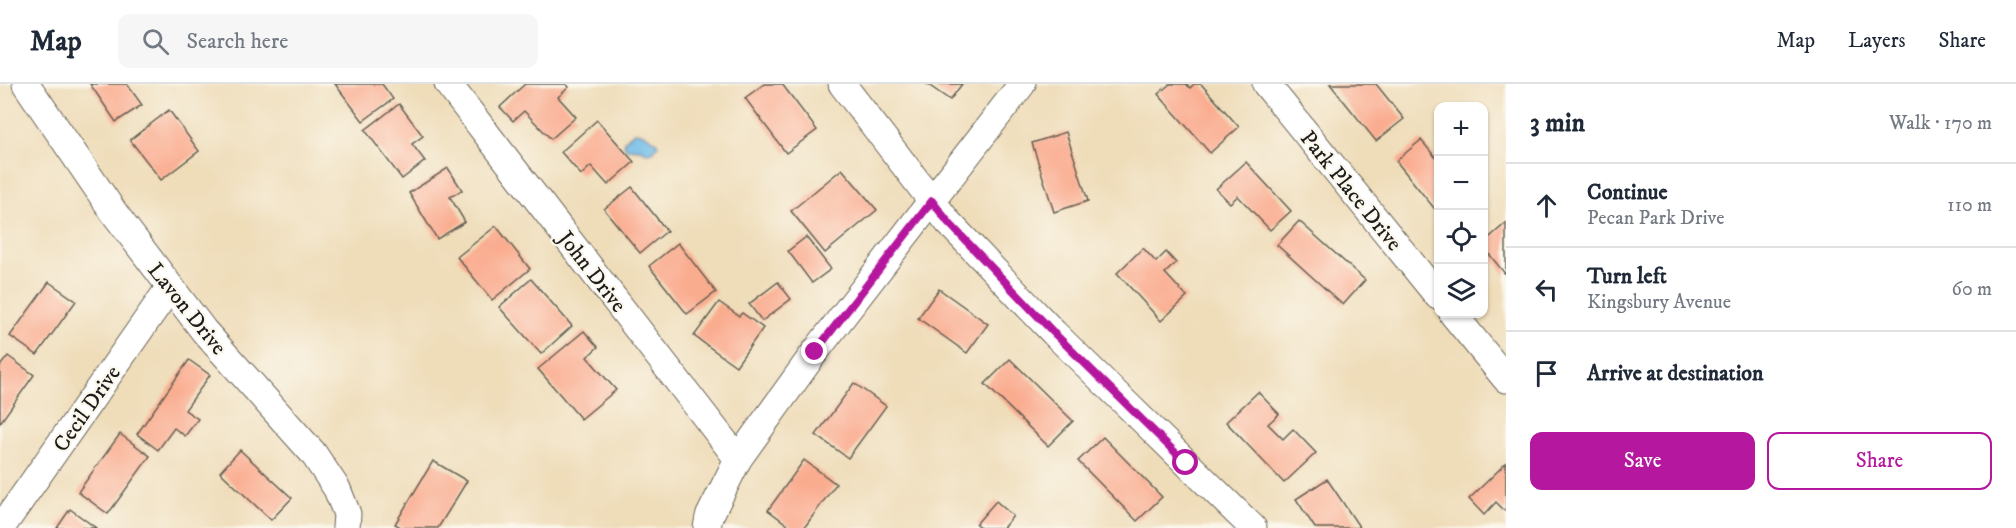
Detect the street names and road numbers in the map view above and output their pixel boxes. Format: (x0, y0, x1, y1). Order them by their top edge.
street label: Park Place Drive (1294, 125, 1407, 256)
street label: John Drive (550, 224, 632, 318)
street label: Lavon Drive (142, 257, 232, 360)
street label: Cecil Drive (48, 360, 127, 457)

